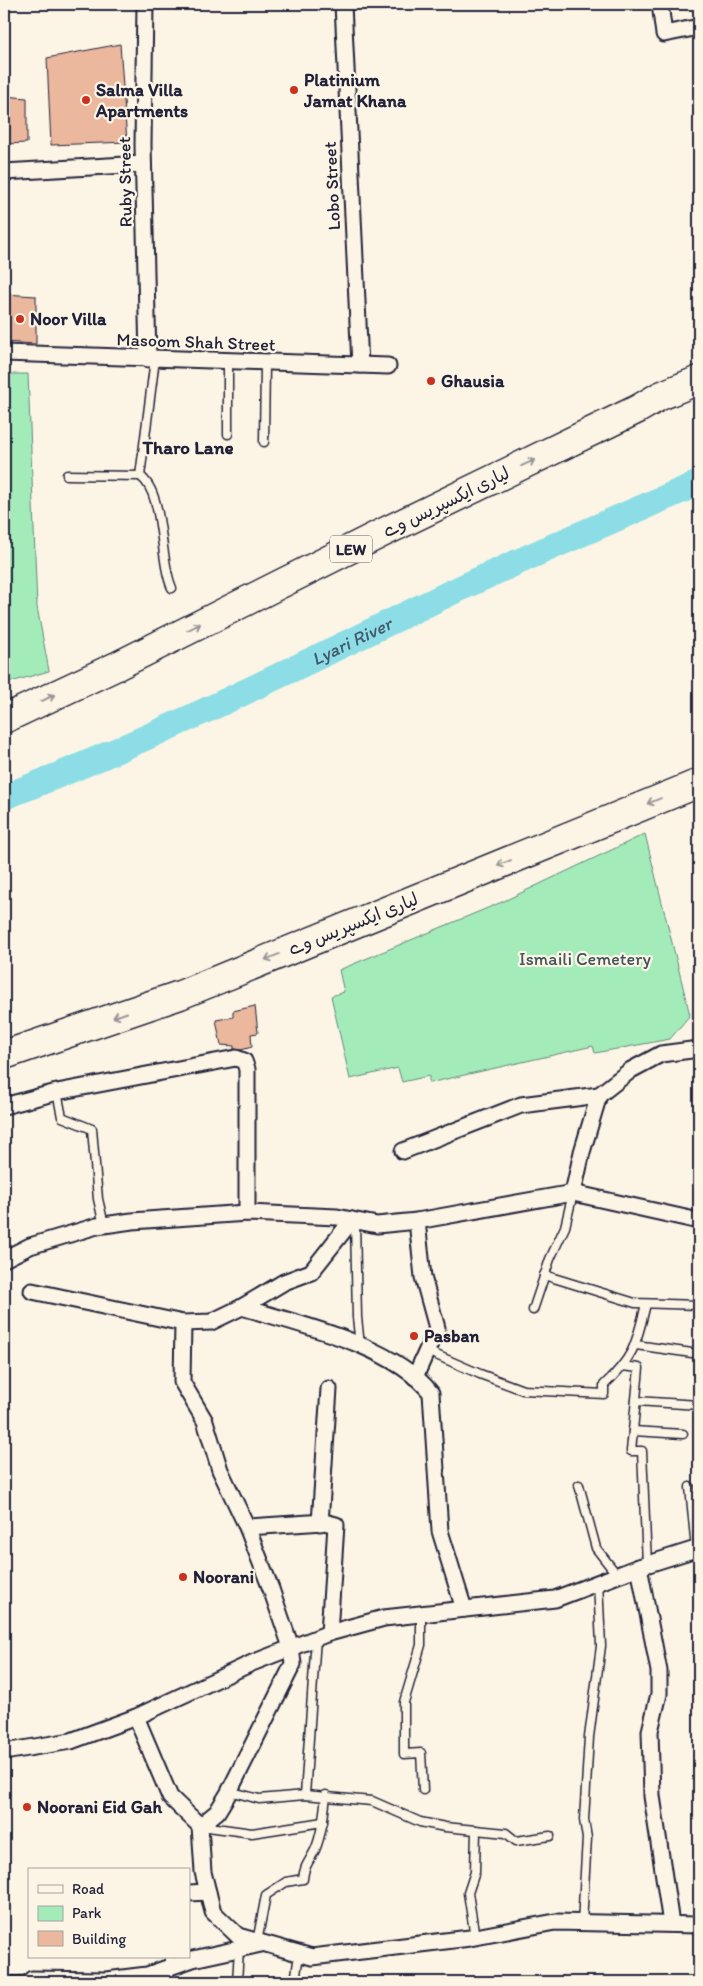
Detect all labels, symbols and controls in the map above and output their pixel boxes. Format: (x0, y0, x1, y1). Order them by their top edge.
place label: Platinium Jamat Khana (303, 69, 407, 112)
place label: Salma Villa Apartments (95, 79, 188, 122)
marker: Platinium Jamat Khana (288, 84, 300, 96)
marker: Salma Villa Apartments (80, 94, 92, 106)
street label: Ruby Street (113, 136, 137, 227)
street label: Lobo Street (319, 141, 345, 231)
place label: Noor Villa (30, 308, 107, 330)
marker: Noor Villa (14, 313, 26, 325)
street label: Masoom Shah Street (116, 328, 276, 356)
place label: Ghausia (441, 370, 505, 392)
marker: Ghausia (425, 375, 437, 387)
district label: Tharo Lane (141, 436, 234, 459)
one-way arrow (520, 457, 535, 467)
street label: لیاری ایکسپریس وے (379, 462, 513, 543)
road number: LEW (330, 536, 372, 562)
water label: Lyari River (308, 611, 398, 670)
one-way arrow (186, 622, 201, 631)
one-way arrow (40, 693, 55, 702)
one-way arrow (647, 797, 662, 806)
one-way arrow (497, 858, 512, 868)
street label: لیاری ایکسپریس وے (285, 888, 422, 961)
park label: Ismaili Cemetery (519, 948, 651, 970)
one-way arrow (265, 953, 280, 962)
one-way arrow (113, 1011, 129, 1020)
place label: Pasban (424, 1325, 480, 1347)
marker: Pasban (408, 1330, 420, 1342)
place label: Noorani (193, 1566, 254, 1588)
marker: Noorani (177, 1571, 189, 1583)
place label: Noorani Eid Gah (37, 1796, 162, 1818)
marker: Noorani Eid Gah (21, 1801, 33, 1813)
legend (28, 1868, 190, 1958)
text: Road (72, 1880, 105, 1898)
text: Park (72, 1904, 102, 1922)
text: Building (72, 1930, 126, 1948)

